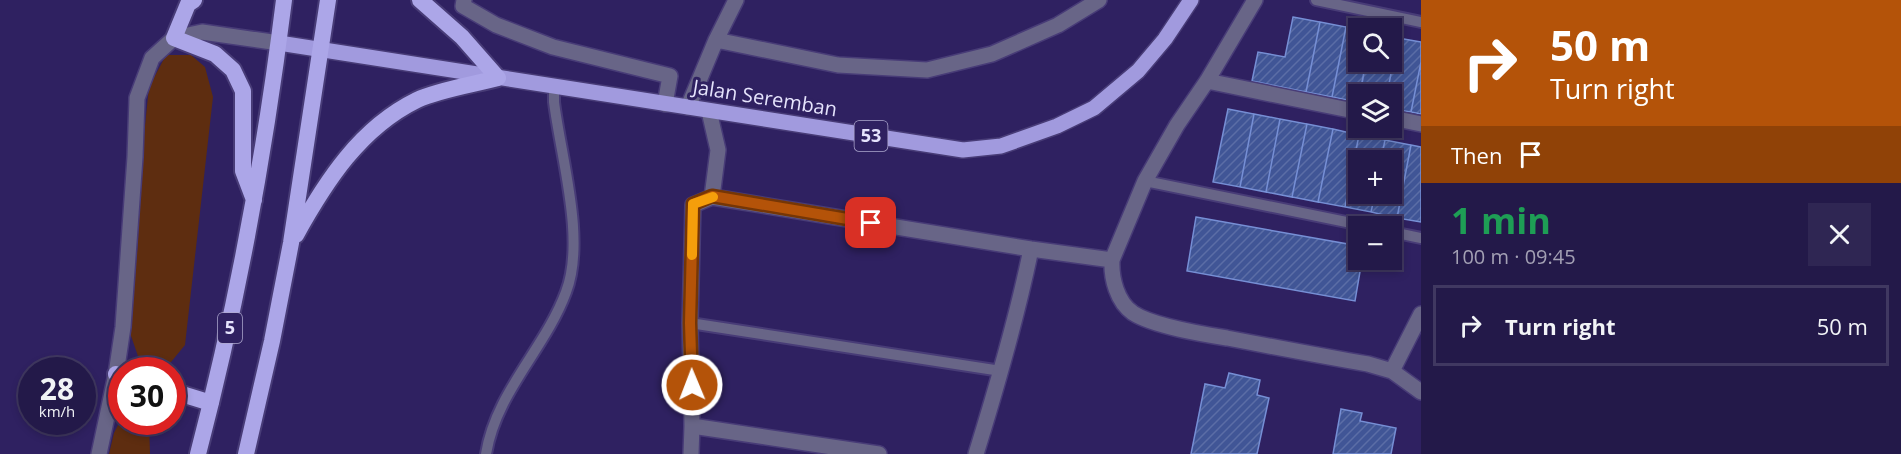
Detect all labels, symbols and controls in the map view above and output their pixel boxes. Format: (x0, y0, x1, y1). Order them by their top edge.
text: 50 m (1550, 16, 1650, 73)
map controls (1348, 18, 1402, 270)
button: search (1348, 18, 1402, 72)
icon: right (1451, 24, 1529, 102)
text: Turn right (1550, 70, 1675, 107)
street label: Jalan Seremban (689, 72, 839, 122)
button: layers (1348, 84, 1402, 138)
road number: 53 (854, 121, 888, 151)
icon: arrive (1514, 138, 1547, 171)
text: Then (1451, 140, 1502, 170)
button: + (1348, 150, 1402, 204)
text: 1 min (1451, 196, 1551, 245)
pin (845, 197, 896, 248)
button: close (1808, 203, 1871, 266)
icon: arrive (854, 206, 887, 239)
button: − (1348, 216, 1402, 270)
text: 100 m · 09:45 (1451, 243, 1576, 270)
icon: right (1454, 309, 1487, 342)
text: Turn right (1505, 311, 1616, 341)
text: 50 m (1817, 311, 1868, 341)
road number: 5 (218, 313, 242, 343)
position arrow (660, 353, 724, 417)
speed limit sign: 30 (108, 357, 186, 435)
text: 28 (40, 368, 74, 409)
text: km/h (39, 401, 75, 421)

